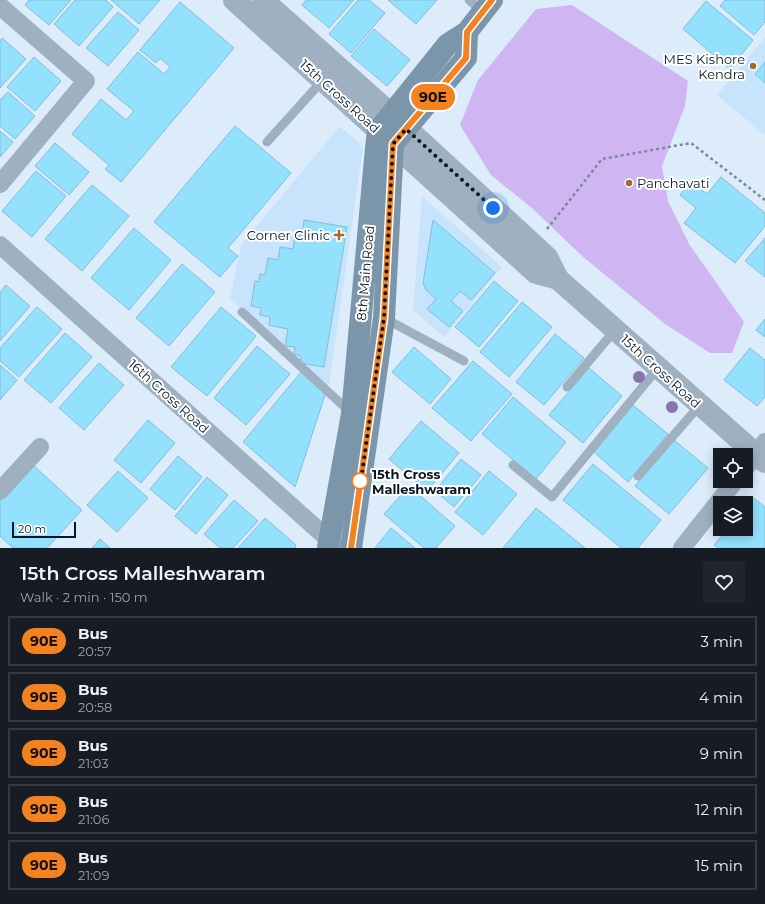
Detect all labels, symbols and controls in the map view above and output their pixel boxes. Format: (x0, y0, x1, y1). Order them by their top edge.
place label: MES Kishore Kendra (664, 51, 745, 82)
street label: 15th Cross Road (297, 56, 383, 136)
marker: MES Kishore Kendra (748, 61, 758, 71)
line badge: 90E (410, 84, 456, 110)
text: 90E (419, 88, 447, 106)
place label: Panchavati (637, 175, 709, 191)
marker: Panchavati (624, 178, 634, 188)
your location (483, 198, 503, 218)
street label: 8th Main Road (353, 225, 377, 321)
place label: Corner Clinic (247, 227, 330, 243)
marker: Corner Clinic (333, 229, 345, 241)
street label: 15th Cross Road (618, 331, 704, 411)
street label: 16th Cross Road (126, 356, 212, 436)
map controls (713, 448, 753, 536)
button: locate (713, 448, 753, 488)
place label: 15th Cross Malleshwaram (372, 466, 471, 497)
marker: 15th Cross Malleshwaram (351, 472, 369, 490)
button: layers (713, 496, 753, 536)
scale bar (12, 520, 76, 539)
text: 20 m (18, 522, 46, 536)
button: heart (703, 561, 745, 603)
text: 15th Cross Malleshwaram (20, 562, 266, 585)
text: Walk · 2 min · 150 m (20, 589, 148, 605)
text: Bus (78, 624, 108, 643)
text: 90E (30, 632, 58, 650)
text: 3 min (701, 632, 743, 651)
text: 20:57 (78, 643, 112, 659)
text: Bus (78, 680, 108, 699)
text: 90E (30, 688, 58, 706)
text: 4 min (699, 688, 743, 707)
text: 20:58 (78, 699, 112, 715)
text: Bus (78, 736, 108, 755)
text: 90E (30, 744, 58, 762)
text: 9 min (700, 744, 743, 763)
text: 21:03 (78, 755, 109, 771)
text: Bus (78, 792, 108, 811)
text: 90E (30, 800, 58, 818)
text: 12 min (695, 800, 743, 819)
text: 21:06 (78, 811, 109, 827)
text: Bus (78, 848, 108, 867)
text: 90E (30, 856, 58, 874)
text: 15 min (695, 856, 743, 875)
text: 21:09 (78, 867, 109, 883)

